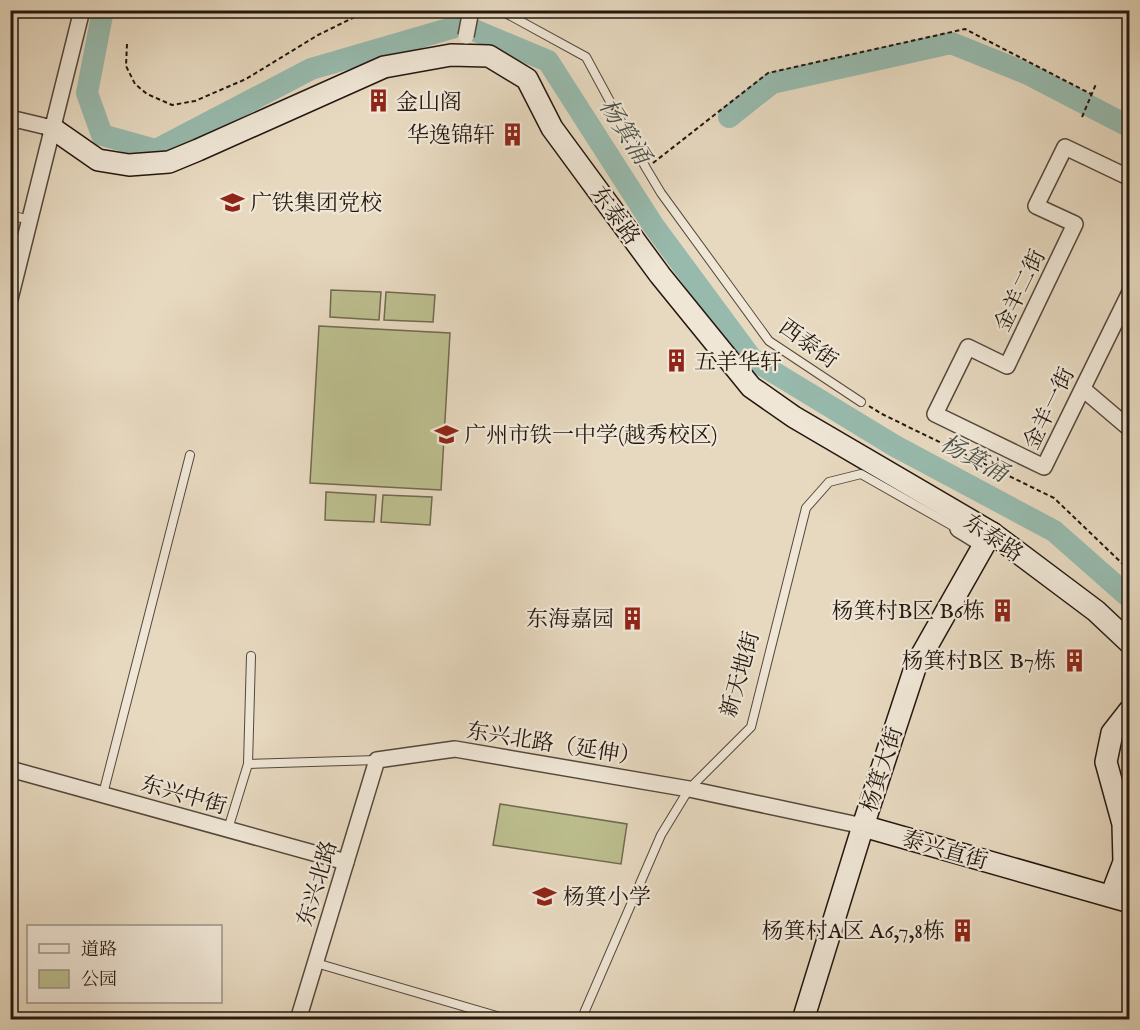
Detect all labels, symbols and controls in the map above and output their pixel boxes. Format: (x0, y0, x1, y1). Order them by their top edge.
building icon: 金山阁 (365, 88, 391, 114)
place label: 金山阁 (396, 89, 462, 117)
water label: 杨箕涌 (591, 93, 658, 173)
building icon: 华逸锦轩 (500, 121, 526, 147)
place label: 华逸锦轩 (407, 122, 495, 150)
street label: 东泰路 (584, 181, 645, 251)
school or university icon: 广铁集团党校 (219, 189, 245, 215)
place label: 广铁集团党校 (250, 190, 382, 218)
street label: 金羊二街 (989, 245, 1053, 337)
street label: 西泰街 (773, 314, 843, 375)
building icon: 五羊华轩 (663, 348, 689, 374)
place label: 五羊华轩 (694, 349, 782, 377)
street label: 金羊一街 (1018, 363, 1082, 455)
school or university icon: 广州市铁一中学(越秀校区) (433, 421, 459, 447)
place label: 广州市铁一中学(越秀校区) (464, 422, 717, 450)
water label: 杨箕涌 (934, 429, 1015, 491)
street label: 东泰路 (958, 509, 1028, 569)
building icon: 杨箕村B区 B6栋 (990, 597, 1016, 623)
place label: 杨箕村B区 B6栋 (832, 598, 985, 626)
building icon: 东海嘉园 (619, 605, 645, 631)
place label: 东海嘉园 (526, 606, 614, 634)
street label: 新天地街 (715, 628, 767, 721)
building icon: 杨箕村B区 B7栋 (1061, 647, 1087, 673)
place label: 杨箕村B区 B7栋 (902, 648, 1056, 676)
street label: 东兴北路（延伸） (465, 717, 643, 773)
street label: 杨箕大街 (856, 723, 910, 816)
street label: 东兴中街 (137, 770, 230, 822)
street label: 泰兴直街 (898, 825, 991, 877)
street label: 东兴北路 (292, 837, 344, 930)
school or university icon: 杨箕小学 (532, 883, 558, 909)
place label: 杨箕小学 (563, 884, 651, 912)
building icon: 杨箕村A区 A6,7,8栋 (950, 917, 976, 943)
place label: 杨箕村A区 A6,7,8栋 (762, 918, 945, 946)
legend (27, 925, 222, 1003)
text: 道路 (81, 939, 117, 962)
text: 公园 (81, 969, 117, 992)

